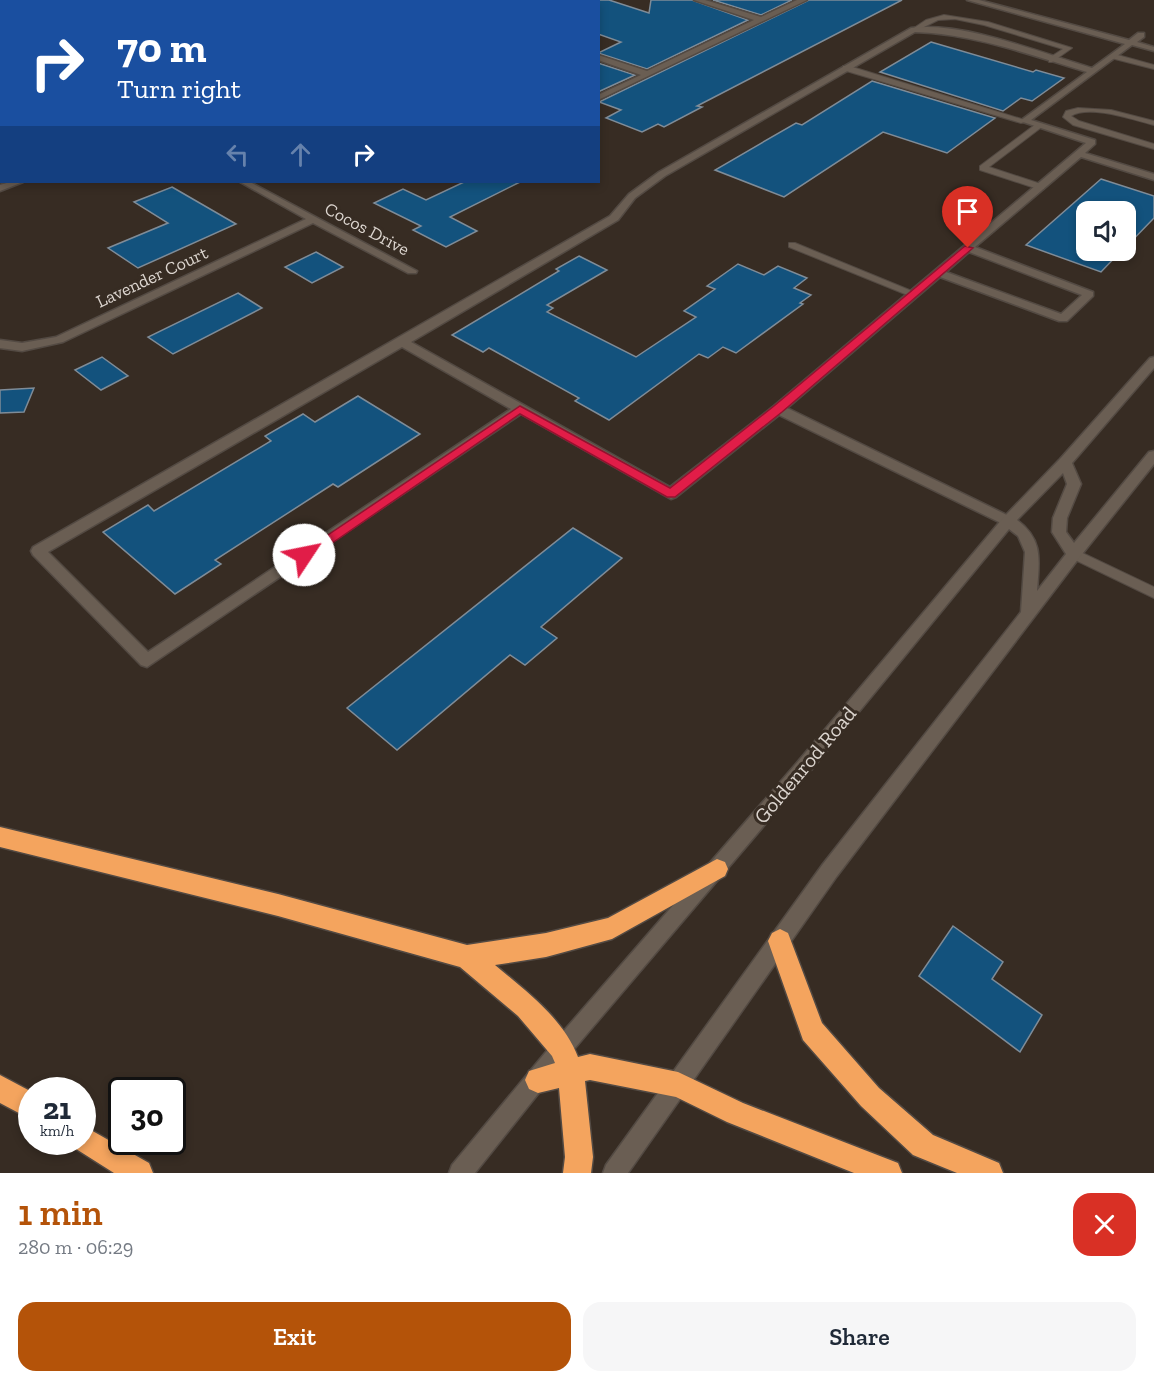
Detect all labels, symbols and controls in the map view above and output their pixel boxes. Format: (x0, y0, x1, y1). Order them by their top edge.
text: 70 m (117, 22, 207, 73)
icon: right (18, 24, 96, 102)
text: Turn right (117, 73, 241, 105)
icon: left (221, 138, 254, 171)
icon: ahead (284, 138, 317, 171)
icon: right (347, 138, 380, 171)
pin (942, 186, 993, 248)
icon: arrive (951, 195, 984, 228)
street label: Cocos Drive (321, 198, 413, 260)
map controls (1076, 201, 1136, 261)
button: sound (1076, 201, 1136, 261)
street label: Lavender Court (93, 241, 212, 312)
position arrow (272, 523, 336, 587)
street label: Goldenrod Road (748, 701, 861, 828)
speed limit sign: 30 (108, 1077, 186, 1155)
text: 21 (43, 1091, 71, 1127)
text: km/h (40, 1122, 74, 1140)
text: 1 min (18, 1191, 103, 1234)
button: close (1073, 1193, 1136, 1256)
text: 280 m · 06:29 (18, 1235, 133, 1259)
button: Exit (18, 1302, 571, 1371)
button: Share (583, 1302, 1136, 1371)

